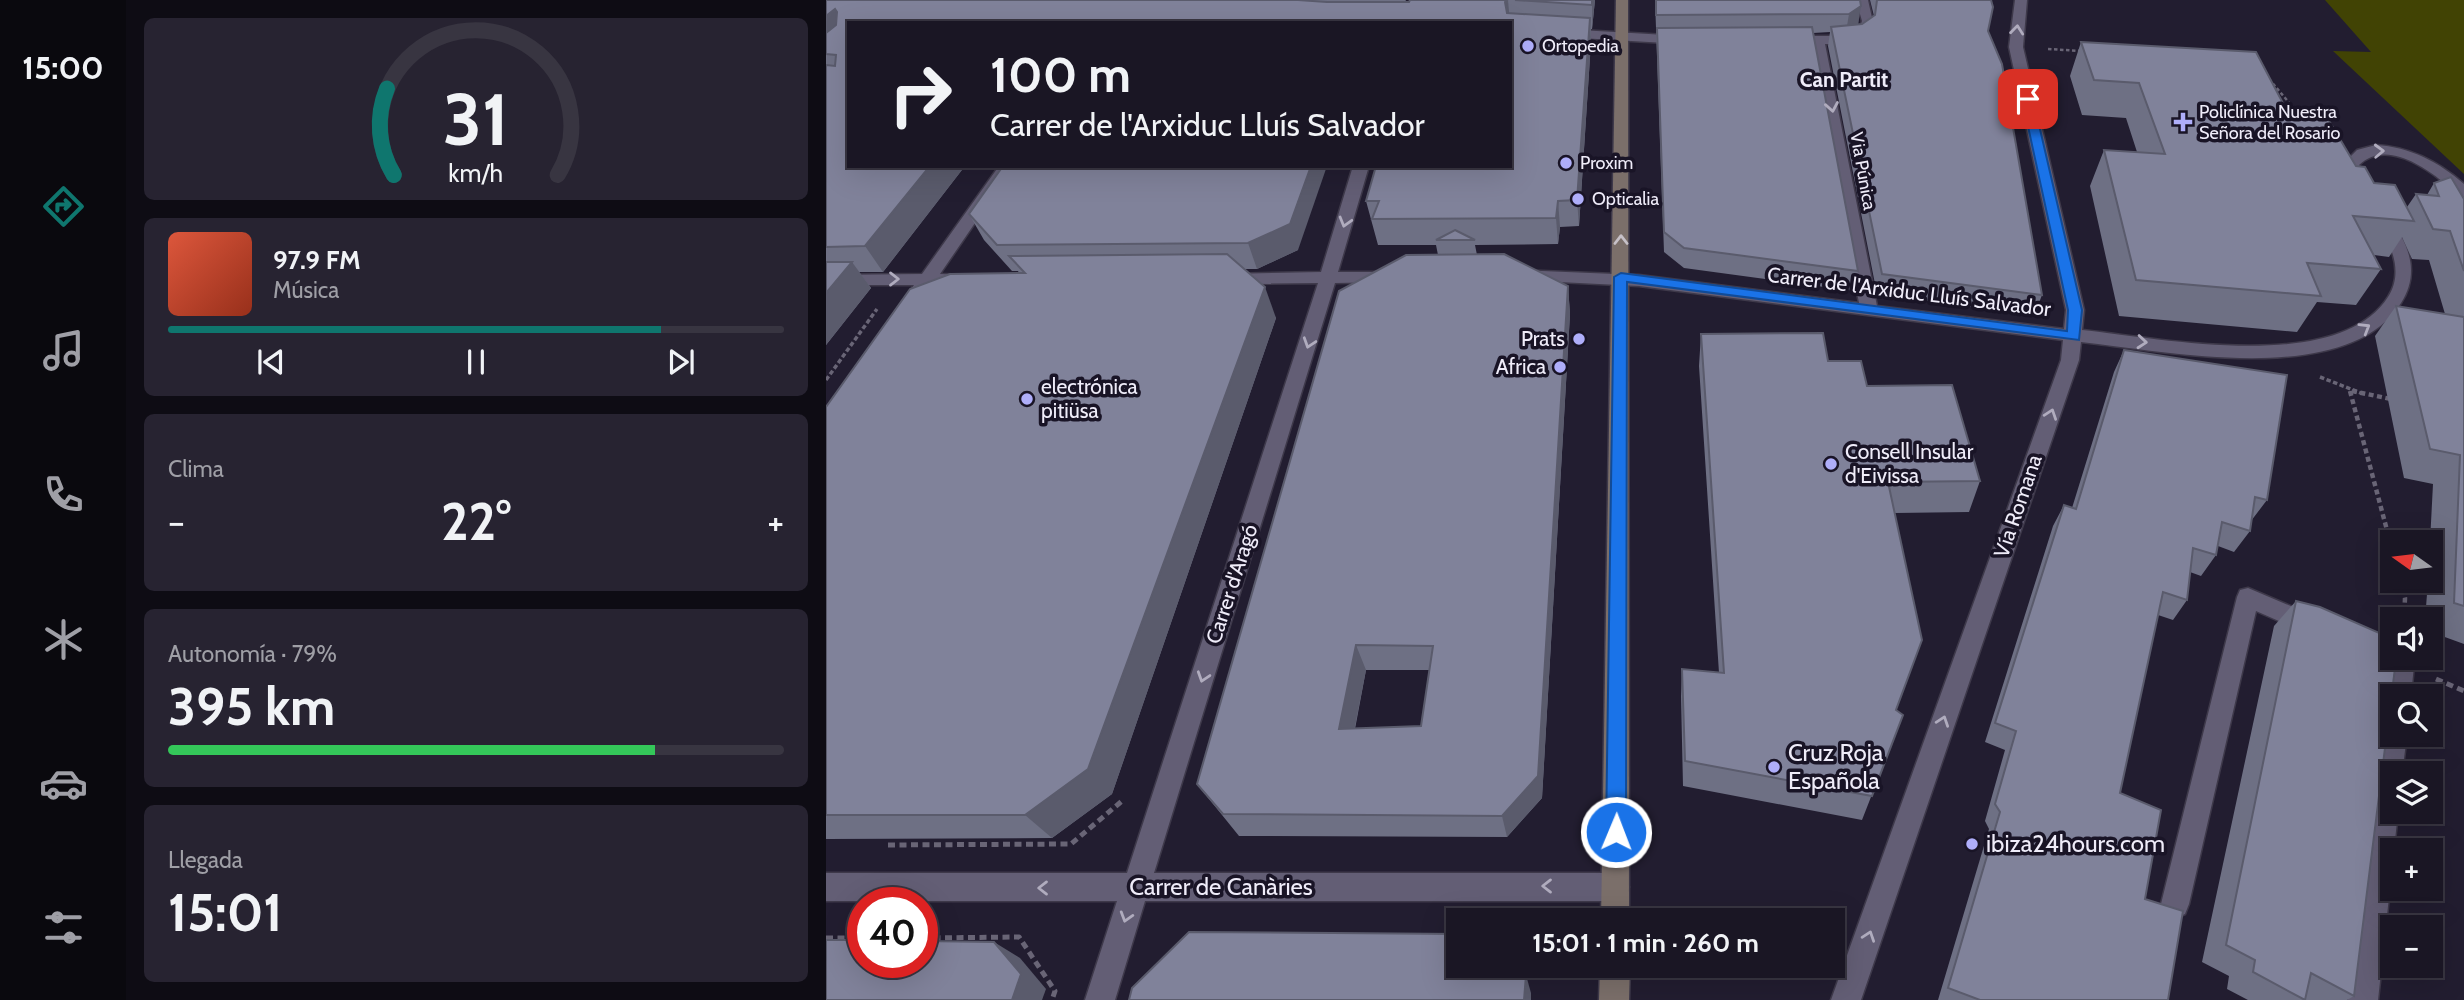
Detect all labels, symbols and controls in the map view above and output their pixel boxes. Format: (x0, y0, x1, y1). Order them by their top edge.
one-way arrow (2009, 24, 2024, 36)
place label: Ortopedia (1542, 35, 1619, 57)
marker: Ortopedia (1520, 38, 1536, 54)
text: 100 m (990, 45, 1131, 104)
text: 15:00 (22, 48, 104, 87)
icon: right (875, 49, 966, 140)
district label: Can Partit (1800, 67, 1888, 92)
pin (1998, 69, 2058, 129)
text: 31 (443, 75, 509, 163)
icon: arrive (2009, 80, 2047, 118)
one-way arrow (1823, 101, 1838, 113)
place label: Policlínica Nuestra Señora del Rosario (2199, 101, 2340, 144)
text: Carrer de l'Arxiduc Lluís Salvador (990, 105, 1425, 144)
marker: Policlínica Nuestra Señora del Rosario (2173, 112, 2193, 132)
street label: Via Púnica (1845, 130, 1881, 212)
one-way arrow (2374, 144, 2385, 159)
place label: Proxim (1580, 152, 1633, 174)
marker: Proxim (1558, 155, 1574, 171)
text: km/h (449, 158, 503, 188)
icon: directions (39, 182, 88, 231)
place label: Opticalia (1592, 188, 1659, 210)
marker: Opticalia (1570, 191, 1586, 207)
one-way arrow (1339, 216, 1354, 228)
one-way arrow (1613, 234, 1629, 245)
text: 97.9 FM (273, 244, 361, 276)
street label: Carrer de l'Arxiduc Lluís Salvador (1766, 262, 2053, 321)
one-way arrow (889, 272, 900, 287)
text: Música (273, 276, 339, 304)
one-way arrow (2358, 323, 2371, 336)
icon: music (39, 326, 88, 375)
place label: Prats (1521, 326, 1565, 351)
marker: Prats (1571, 331, 1587, 347)
one-way arrow (2137, 334, 2148, 349)
one-way arrow (1302, 337, 1317, 349)
icon: previous (252, 343, 290, 381)
icon: pause (457, 343, 495, 381)
icon: next (662, 343, 700, 381)
place label: Africa (1496, 354, 1546, 379)
marker: Africa (1552, 359, 1568, 375)
place label: electrónica pitiüsa (1041, 374, 1138, 423)
marker: electrónica pitiüsa (1019, 391, 1035, 407)
one-way arrow (2043, 408, 2057, 420)
place label: Consell Insular d'Eivissa (1845, 439, 1974, 488)
street label: Vía Romana (1988, 451, 2047, 561)
text: Clima (168, 455, 224, 483)
marker: Consell Insular d'Eivissa (1823, 456, 1839, 472)
icon: phone (39, 470, 88, 519)
text: 22° (441, 490, 511, 553)
text: − (168, 498, 185, 545)
text: + (767, 498, 784, 545)
street label: Carrer d'Aragó (1200, 521, 1263, 647)
north arrow (2380, 530, 2443, 593)
map controls (2380, 530, 2443, 978)
button: sound (2380, 607, 2443, 670)
icon: climate (39, 615, 88, 664)
text: Autonomía · 79% (168, 640, 337, 668)
one-way arrow (1197, 670, 1211, 682)
text: 395 km (168, 675, 335, 738)
button: search (2380, 684, 2443, 747)
one-way arrow (1935, 715, 1949, 727)
place label: Cruz Roja Española (1788, 738, 1884, 795)
icon: car (39, 759, 88, 808)
marker: Cruz Roja Española (1766, 759, 1782, 775)
button: layers (2380, 761, 2443, 824)
position arrow (1579, 795, 1653, 869)
place label: ibiza24hours.com (1986, 829, 2165, 858)
marker: ibiza24hours.com (1964, 836, 1980, 852)
button: + (2380, 838, 2443, 901)
text: Llegada (168, 846, 243, 874)
street label: Carrer de Canàries (1129, 872, 1313, 901)
one-way arrow (1541, 878, 1552, 894)
one-way arrow (1037, 880, 1047, 896)
text: 15:01 (168, 881, 283, 944)
speed limit sign: 40 (847, 887, 938, 978)
icon: filters (39, 903, 88, 952)
one-way arrow (1120, 911, 1135, 923)
button: − (2380, 915, 2443, 978)
text: 15:01 · 1 min · 260 m (1532, 927, 1759, 959)
one-way arrow (1860, 930, 1874, 942)

